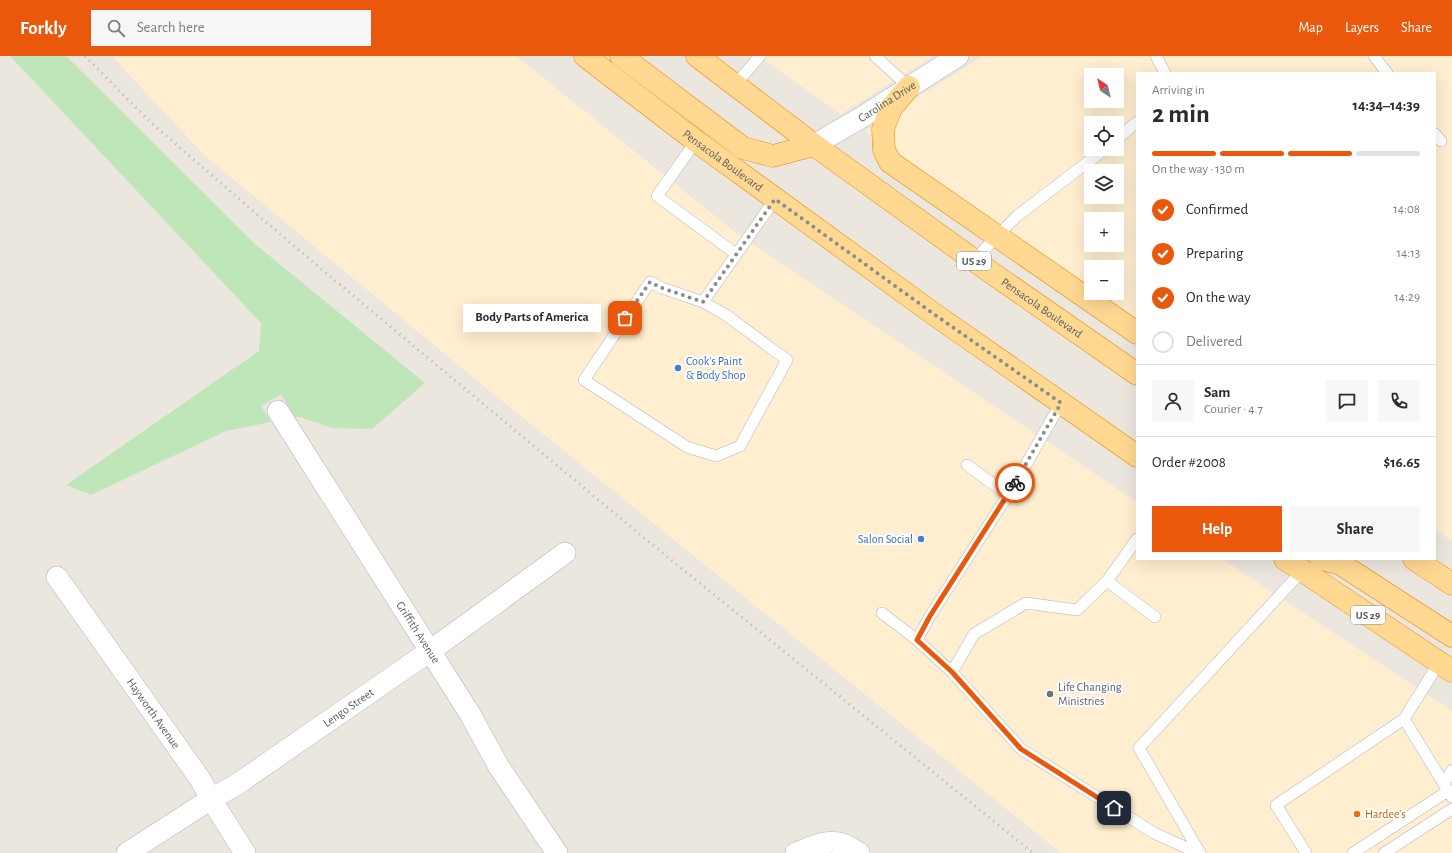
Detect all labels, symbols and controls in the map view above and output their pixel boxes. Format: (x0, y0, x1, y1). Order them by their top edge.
search box (91, 10, 371, 46)
icon: search (105, 17, 127, 39)
text: Forkly (20, 19, 67, 38)
text: Search here (137, 20, 205, 35)
text: Map (1298, 21, 1323, 35)
text: Layers (1345, 21, 1379, 35)
text: Share (1401, 21, 1432, 35)
north arrow (1084, 68, 1124, 108)
map controls (1084, 68, 1124, 300)
street label: Carolina Drive (856, 79, 918, 124)
text: Arriving in (1152, 84, 1205, 97)
text: 14:34–14:39 (1353, 98, 1420, 113)
text: 2 min (1152, 101, 1210, 127)
button: locate (1084, 116, 1124, 156)
street label: Pensacola Boulevard (681, 127, 765, 194)
text: On the way · 130 m (1152, 163, 1245, 176)
button: layers (1084, 164, 1124, 204)
icon: check (1152, 199, 1174, 221)
text: Confirmed (1186, 202, 1248, 217)
text: 14:08 (1393, 203, 1420, 216)
button: + (1084, 212, 1124, 252)
icon: check (1152, 243, 1174, 265)
text: Preparing (1186, 246, 1243, 261)
text: 14:13 (1396, 247, 1420, 260)
road number: US 29 (957, 252, 991, 270)
button: − (1084, 260, 1124, 300)
street label: Pensacola Boulevard (999, 275, 1085, 340)
icon: check (1152, 287, 1174, 309)
text: On the way (1186, 290, 1251, 305)
text: 14:29 (1394, 291, 1420, 304)
pin (608, 301, 642, 335)
callout: Body Parts of America (463, 304, 601, 332)
icon: bag (614, 307, 636, 329)
text: Body Parts of America (475, 311, 589, 324)
text: Delivered (1186, 334, 1243, 349)
place label: Cook's Paint & Body Shop (686, 355, 746, 382)
marker: Cook's Paint & Body Shop (673, 363, 683, 373)
button: person (1152, 380, 1194, 422)
button: chat (1326, 380, 1368, 422)
button: phone (1378, 380, 1420, 422)
text: Sam (1204, 385, 1230, 400)
text: Courier · 4.7 (1204, 403, 1263, 416)
text: Order #2008 (1152, 455, 1226, 470)
text: $16.65 (1383, 455, 1420, 470)
courier (995, 463, 1035, 503)
icon: bike (1004, 472, 1026, 494)
button: Help (1152, 506, 1282, 552)
button: Share (1290, 506, 1420, 552)
place label: Salon Social (858, 533, 913, 545)
marker: Salon Social (916, 534, 926, 544)
street label: Griffith Avenue (394, 599, 442, 666)
road number: US 29 (1351, 606, 1385, 624)
street label: Hayworth Avenue (125, 676, 182, 751)
place label: Life Changing Ministries (1058, 681, 1122, 707)
street label: Lengo Street (321, 686, 376, 729)
marker: Life Changing Ministries (1045, 689, 1055, 699)
pin (1097, 791, 1131, 825)
icon: home (1103, 797, 1125, 819)
place label: Hardee's (1365, 808, 1406, 820)
marker: Hardee's (1352, 809, 1362, 819)

